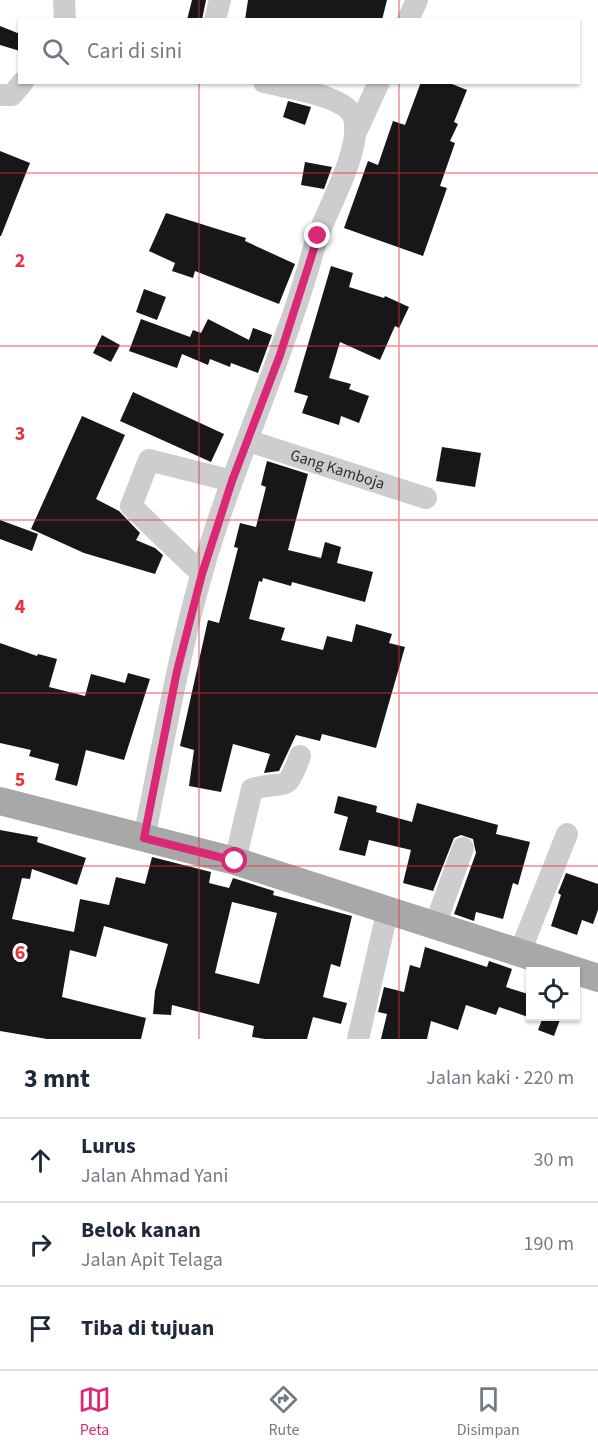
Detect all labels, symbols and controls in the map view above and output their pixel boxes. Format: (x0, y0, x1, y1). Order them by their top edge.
search box (18, 18, 580, 84)
icon: search (39, 35, 72, 68)
text: Cari di sini (87, 35, 182, 67)
route end (304, 222, 330, 248)
text: 2 (15, 247, 25, 275)
text: 3 (15, 420, 25, 448)
street label: Gang Kamboja (287, 444, 388, 495)
text: 4 (15, 593, 26, 621)
text: 5 (15, 766, 25, 794)
route start (221, 847, 247, 873)
text: 6 (15, 939, 25, 967)
map controls (526, 967, 580, 1021)
button: locate (526, 967, 580, 1021)
text: 3 mnt (24, 1060, 90, 1097)
text: Jalan kaki · 220 m (426, 1064, 574, 1092)
text: Lurus (81, 1130, 136, 1162)
icon: ahead (24, 1144, 57, 1177)
text: 30 m (534, 1146, 574, 1174)
text: Jalan Ahmad Yani (81, 1162, 228, 1190)
text: Belok kanan (81, 1214, 201, 1246)
icon: right (24, 1228, 57, 1261)
text: 190 m (524, 1230, 574, 1258)
text: Jalan Apit Telaga (81, 1246, 223, 1274)
icon: arrive (24, 1312, 57, 1345)
text: Tiba di tujuan (81, 1312, 214, 1344)
tab: Peta (78, 1383, 111, 1441)
tab: Rute (267, 1383, 300, 1441)
tab: Disimpan (457, 1383, 520, 1441)

